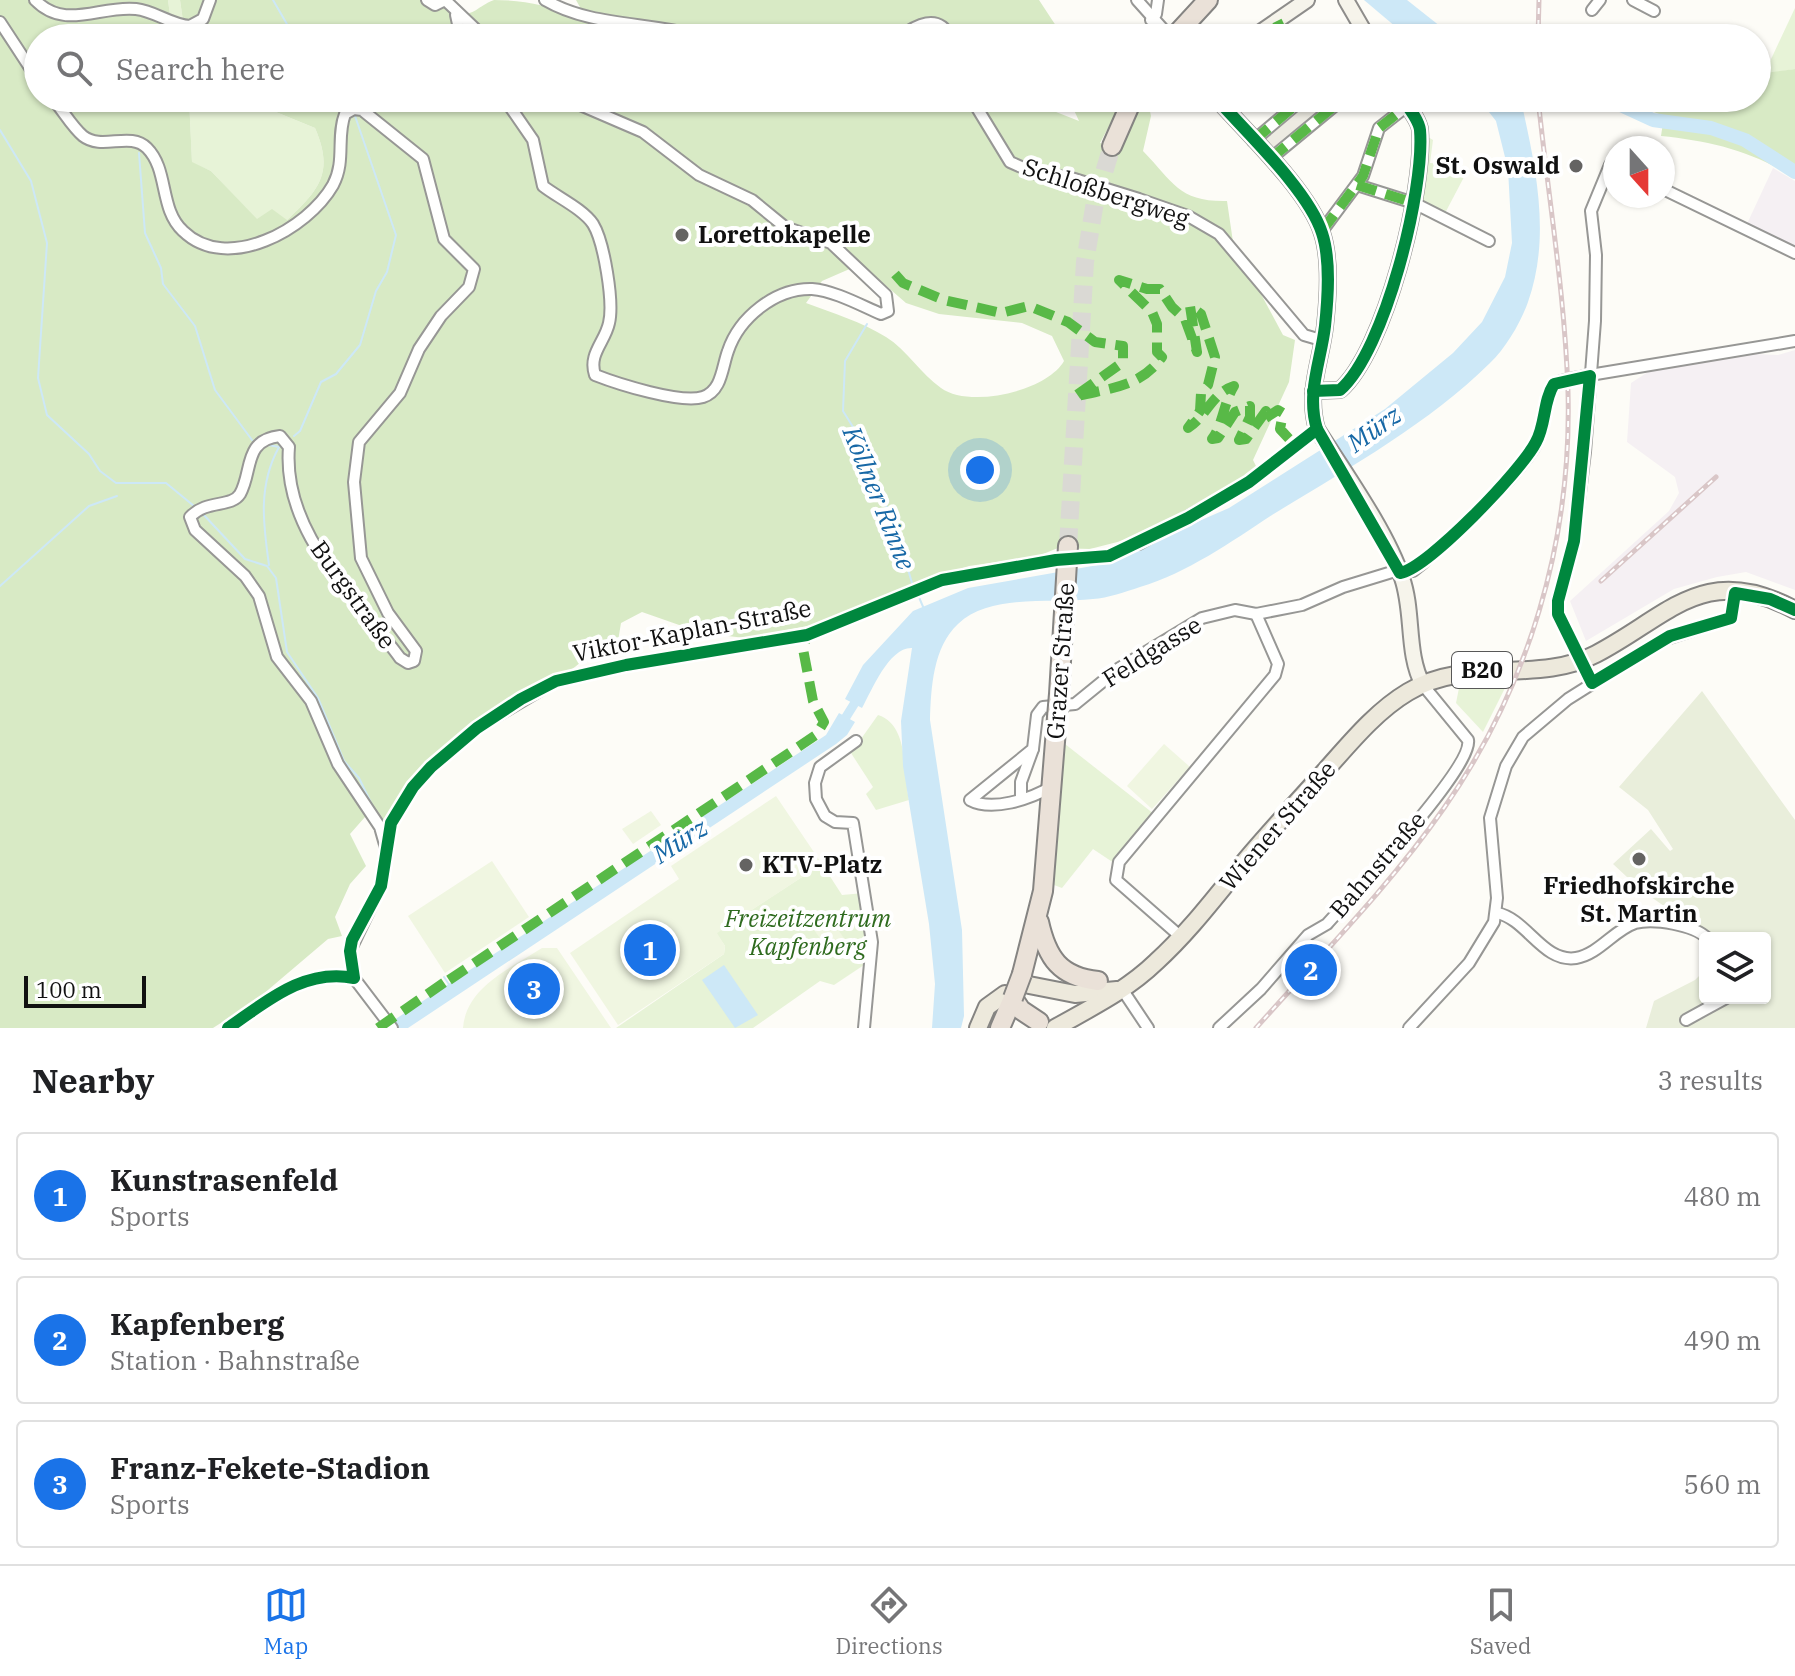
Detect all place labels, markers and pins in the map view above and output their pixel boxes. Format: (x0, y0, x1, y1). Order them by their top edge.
place label: St. Oswald (1435, 149, 1560, 181)
marker: St. Oswald (1567, 157, 1585, 175)
place label: Lorettokapelle (698, 218, 871, 250)
marker: Lorettokapelle (673, 226, 691, 244)
place label: KTV-Platz (762, 848, 882, 880)
marker: Friedhofskirche St. Martin (1630, 850, 1648, 868)
marker: KTV-Platz (737, 856, 755, 874)
place label: Friedhofskirche St. Martin (1543, 869, 1735, 929)
pin: 1 (624, 920, 676, 980)
pin: 2 (1285, 940, 1337, 1000)
pin: 3 (508, 959, 560, 1019)

